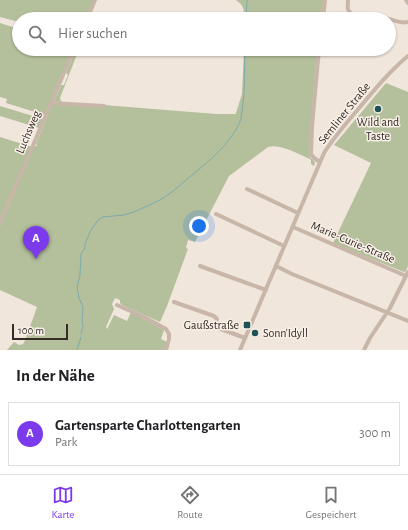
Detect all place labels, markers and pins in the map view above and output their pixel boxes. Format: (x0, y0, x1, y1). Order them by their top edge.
marker: Wild and Taste (373, 104, 383, 114)
place label: Wild and Taste (357, 116, 399, 142)
pin: A (23, 226, 49, 259)
place label: Gaußstraße (184, 319, 239, 331)
marker: Gaußstraße (242, 320, 252, 330)
place label: Sonn'Idyll (263, 327, 308, 340)
marker: Sonn'Idyll (250, 328, 260, 338)

